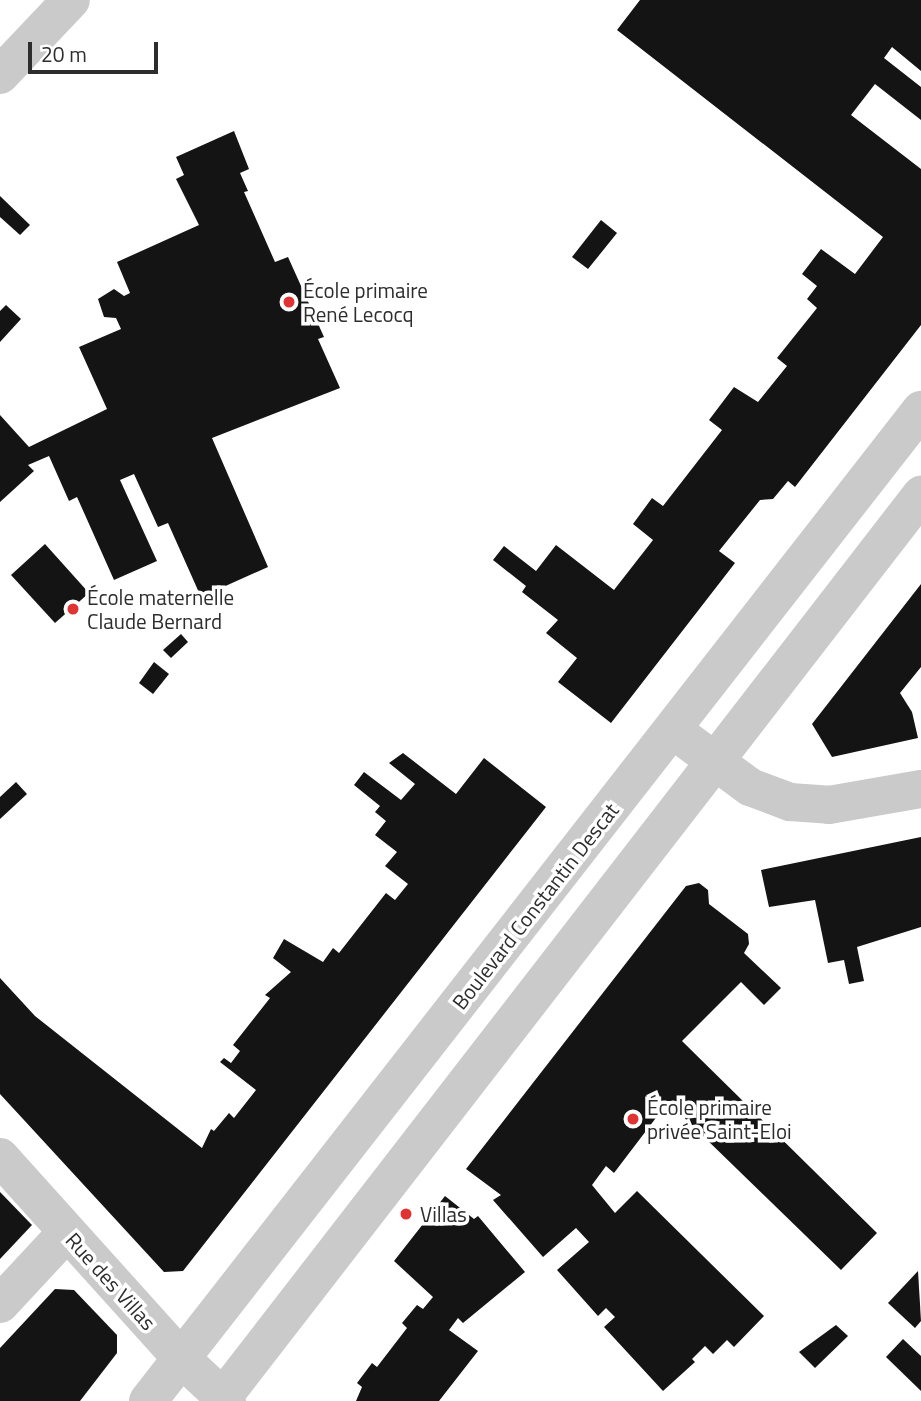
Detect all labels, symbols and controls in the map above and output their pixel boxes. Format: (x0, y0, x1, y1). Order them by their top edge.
scale bar (32, 28, 161, 72)
text: 20 m (41, 38, 87, 70)
place label: École primaire René Lecocq (303, 277, 428, 327)
marker: École primaire René Lecocq (281, 294, 297, 310)
place label: École maternelle Claude Bernard (87, 584, 234, 634)
marker: École maternelle Claude Bernard (65, 601, 81, 617)
street label: Boulevard Constantin Descat (447, 798, 623, 1014)
place label: École primaire privée Saint-Eloi (647, 1094, 792, 1144)
marker: École primaire privée Saint-Eloi (625, 1111, 641, 1127)
place label: Villas (420, 1201, 467, 1227)
marker: Villas (398, 1206, 414, 1222)
street label: Rue des Villas (61, 1227, 161, 1335)

